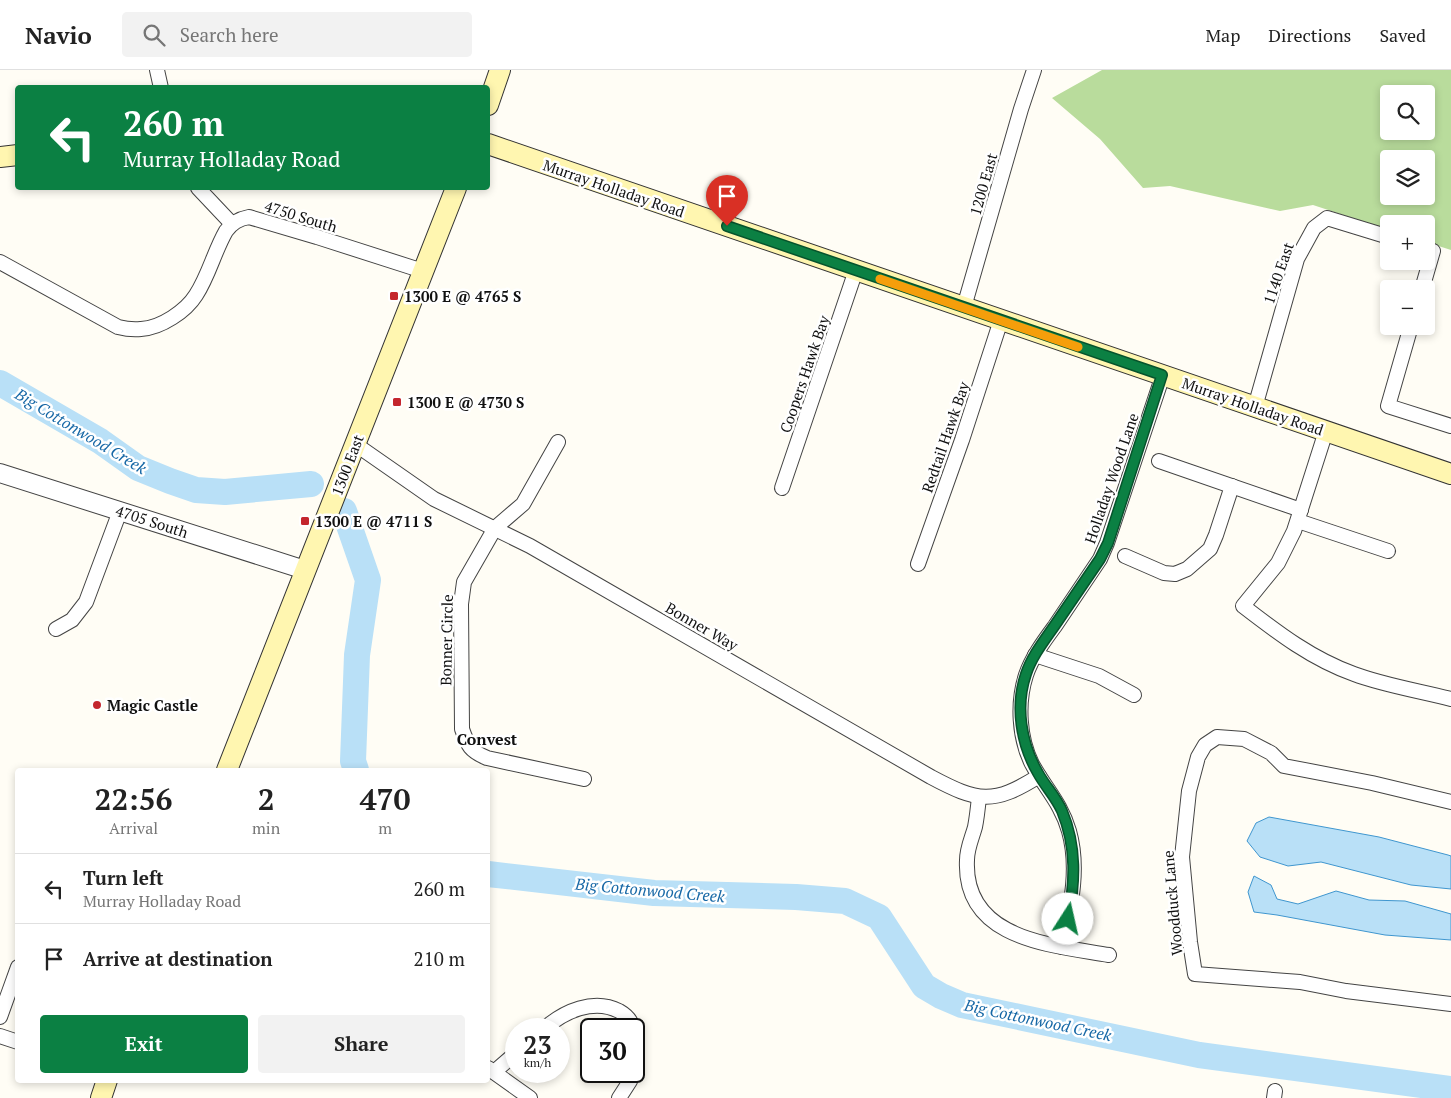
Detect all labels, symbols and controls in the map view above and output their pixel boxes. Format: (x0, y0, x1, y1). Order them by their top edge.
search box (122, 12, 472, 57)
text: Navio (25, 19, 92, 51)
icon: search (140, 21, 168, 49)
text: Search here (180, 22, 279, 47)
text: Map (1205, 23, 1240, 47)
text: Directions (1268, 23, 1351, 47)
text: Saved (1379, 23, 1426, 47)
map controls (1380, 85, 1435, 335)
button: search (1380, 85, 1435, 140)
text: 260 m (123, 100, 224, 146)
icon: left (40, 105, 105, 170)
text: Murray Holladay Road (123, 144, 341, 173)
street label: 1200 East (965, 150, 1002, 218)
button: layers (1380, 150, 1435, 205)
street label: Murray Holladay Road (541, 154, 687, 222)
pin (706, 175, 748, 226)
icon: arrive (713, 182, 741, 210)
street label: 4750 South (262, 195, 340, 237)
button: + (1380, 215, 1435, 270)
street label: 1140 East (1258, 239, 1298, 307)
button: − (1380, 280, 1435, 335)
place label: 1300 E @ 4765 S (404, 286, 521, 306)
marker: 1300 E @ 4765 S (388, 290, 400, 302)
street label: Coopers Hawk Bay (775, 312, 834, 435)
street label: Murray Holladay Road (1180, 372, 1326, 440)
street label: Redtail Hawk Bay (917, 378, 973, 495)
water label: Big Cottonwood Creek (10, 382, 151, 479)
place label: 1300 E @ 4730 S (407, 392, 524, 412)
marker: 1300 E @ 4730 S (391, 396, 403, 408)
street label: Holladay Wood Lane (1079, 410, 1143, 546)
street label: 1300 East (326, 431, 368, 498)
street label: 4705 South (113, 500, 191, 542)
place label: 1300 E @ 4711 S (315, 511, 432, 531)
marker: 1300 E @ 4711 S (299, 515, 311, 527)
street label: Bonner Circle (435, 594, 457, 686)
street label: Bonner Way (662, 597, 742, 655)
place label: Magic Castle (107, 695, 198, 715)
marker: Magic Castle (91, 699, 103, 711)
district label: Convest (457, 728, 518, 750)
text: 22:56 (94, 779, 173, 819)
text: 2 (258, 779, 275, 819)
text: 470 (360, 779, 411, 819)
text: Arrival (109, 817, 158, 839)
text: min (252, 817, 280, 839)
text: m (378, 817, 392, 839)
street label: Woodduck Lane (1157, 850, 1187, 956)
text: Turn left (83, 865, 164, 890)
water label: Big Cottonwood Creek (573, 872, 726, 908)
icon: left (40, 875, 68, 903)
text: 260 m (414, 876, 465, 901)
text: Murray Holladay Road (83, 890, 241, 912)
position arrow (1041, 892, 1093, 944)
icon: arrive (40, 945, 68, 973)
text: Arrive at destination (83, 946, 272, 971)
text: 210 m (414, 946, 465, 971)
water label: Big Cottonwood Creek (961, 993, 1114, 1046)
button: Exit (40, 1015, 248, 1073)
button: Share (258, 1015, 465, 1073)
speed limit sign: 30 (580, 1018, 645, 1083)
text: 23 (523, 1028, 552, 1061)
text: km/h (524, 1055, 551, 1070)

